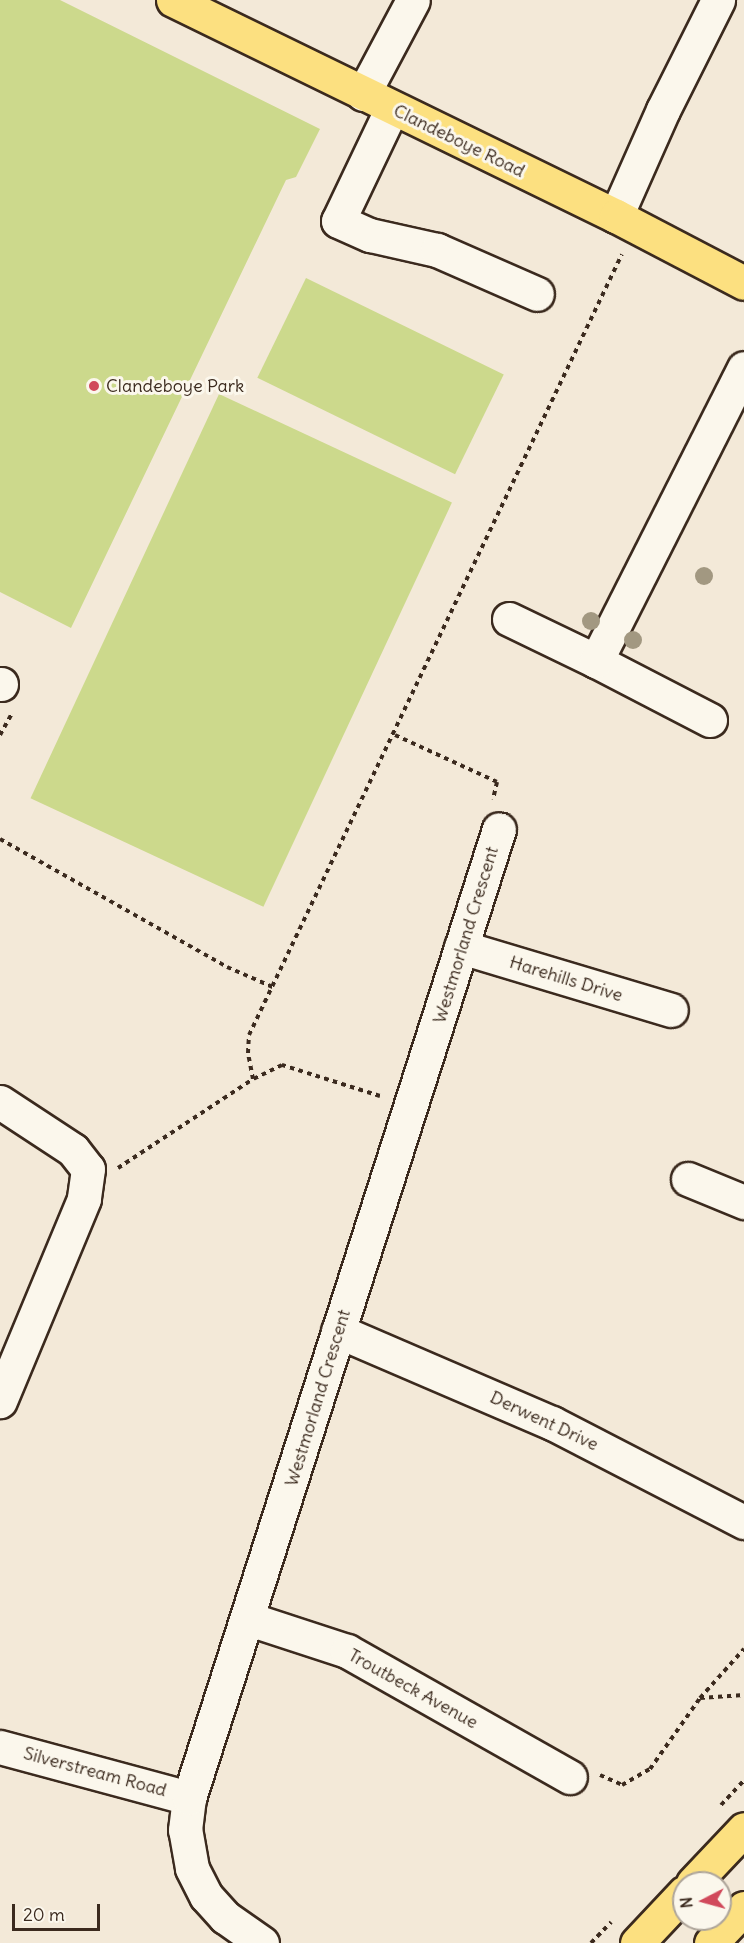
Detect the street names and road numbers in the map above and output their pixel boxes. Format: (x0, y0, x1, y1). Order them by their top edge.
street label: Clandeboye Road (390, 100, 528, 182)
street label: Westmorland Crescent (429, 844, 503, 1026)
street label: Harehills Drive (507, 952, 625, 1006)
street label: Westmorland Crescent (281, 1307, 355, 1489)
street label: Derwent Drive (486, 1387, 602, 1455)
street label: Troutbeck Avenue (345, 1644, 481, 1734)
street label: Silverstream Road (21, 1743, 169, 1801)

